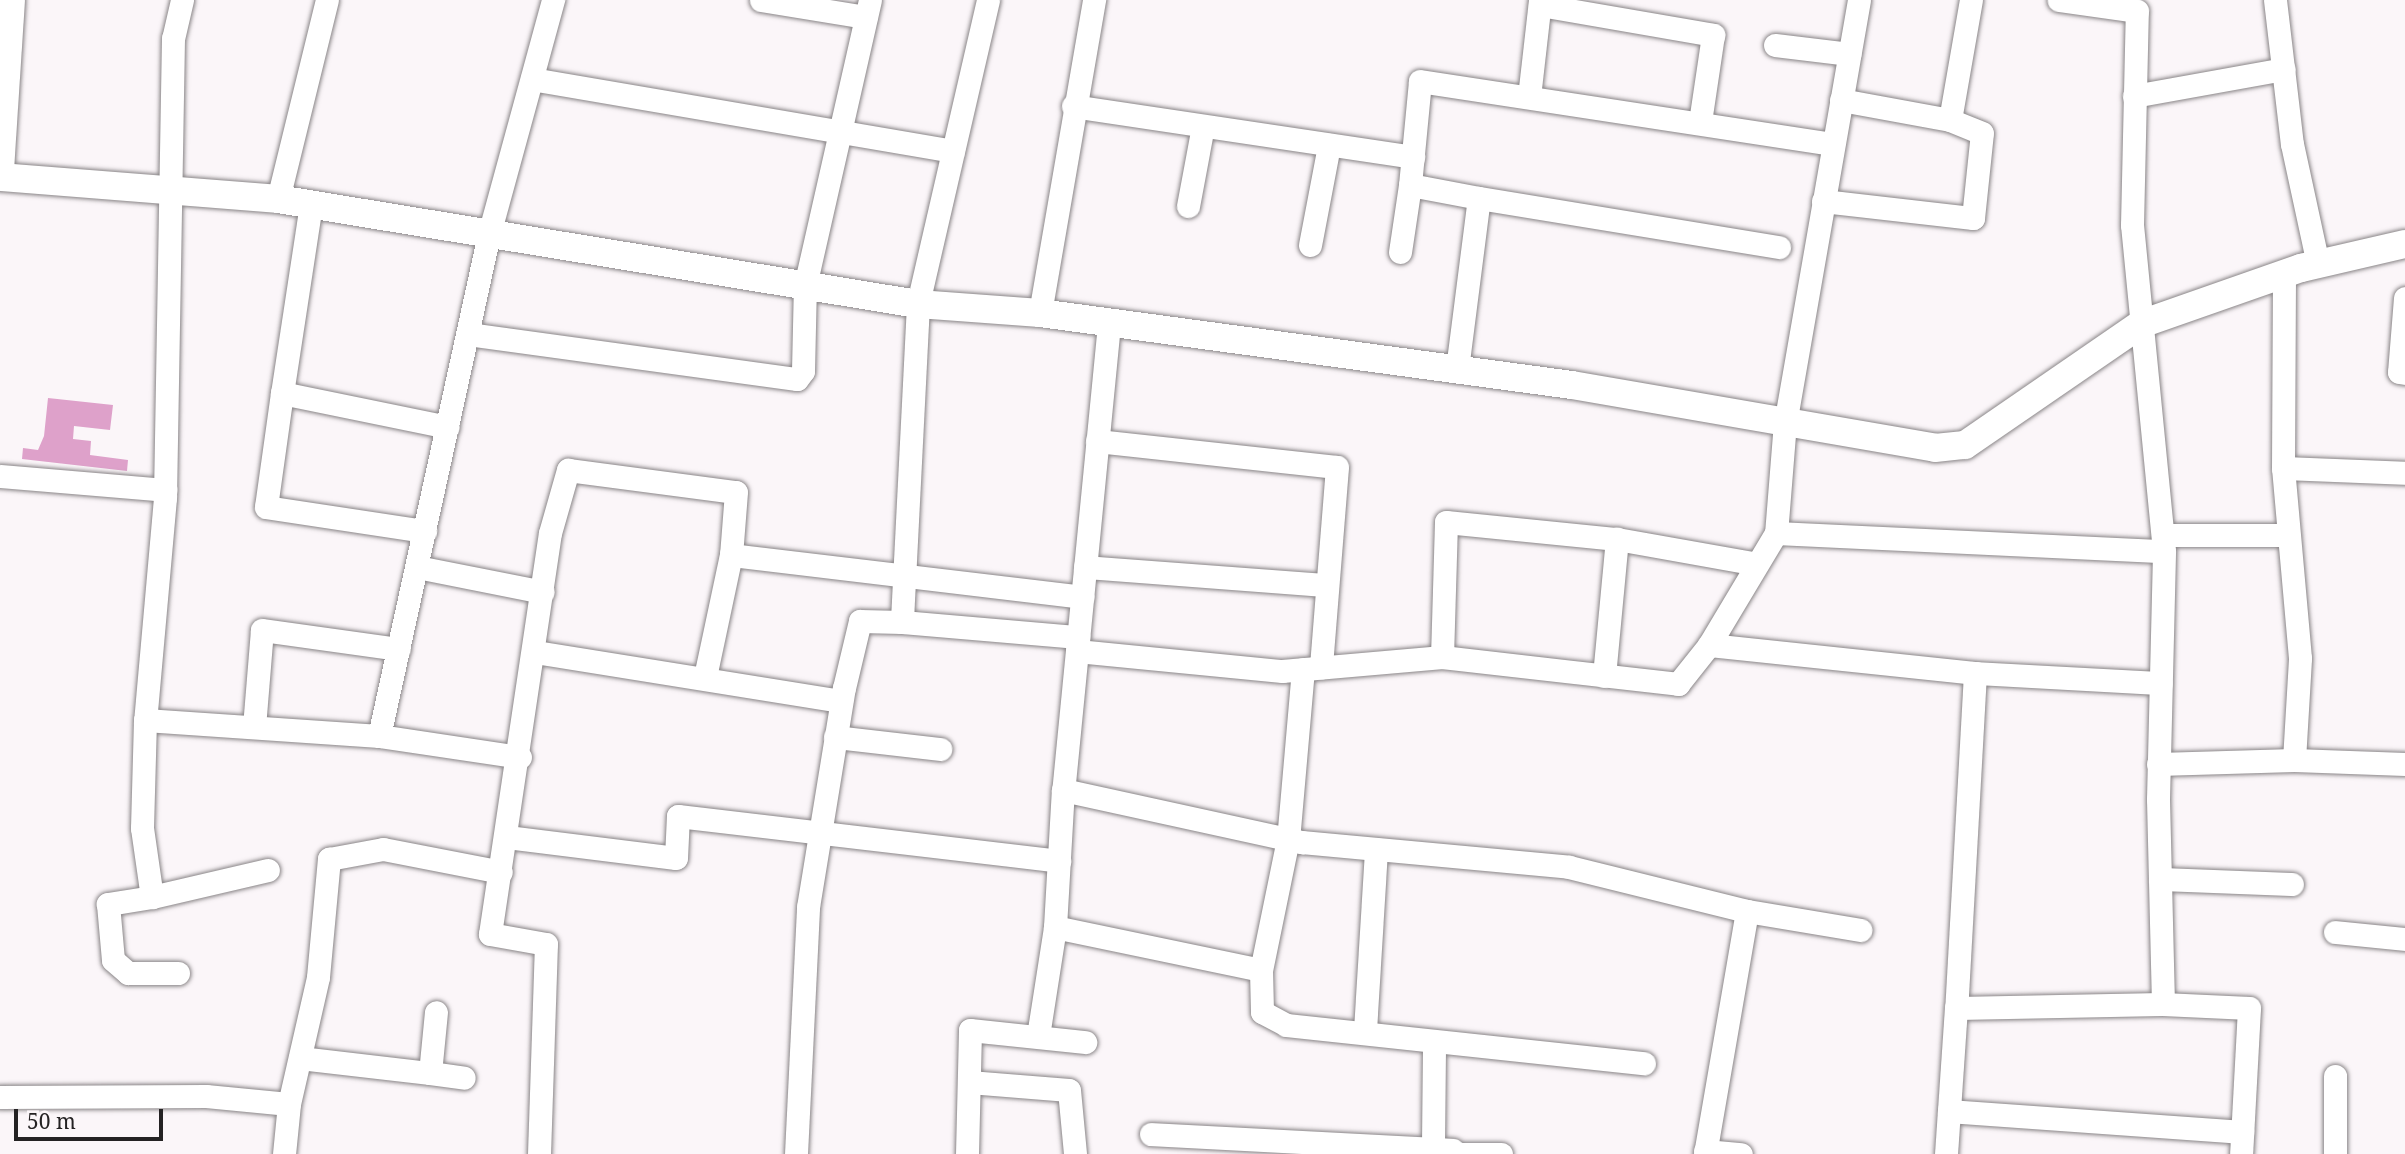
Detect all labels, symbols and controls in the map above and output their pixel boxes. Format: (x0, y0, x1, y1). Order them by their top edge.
scale bar (18, 1094, 166, 1138)
text: 50 m (27, 1107, 76, 1135)

